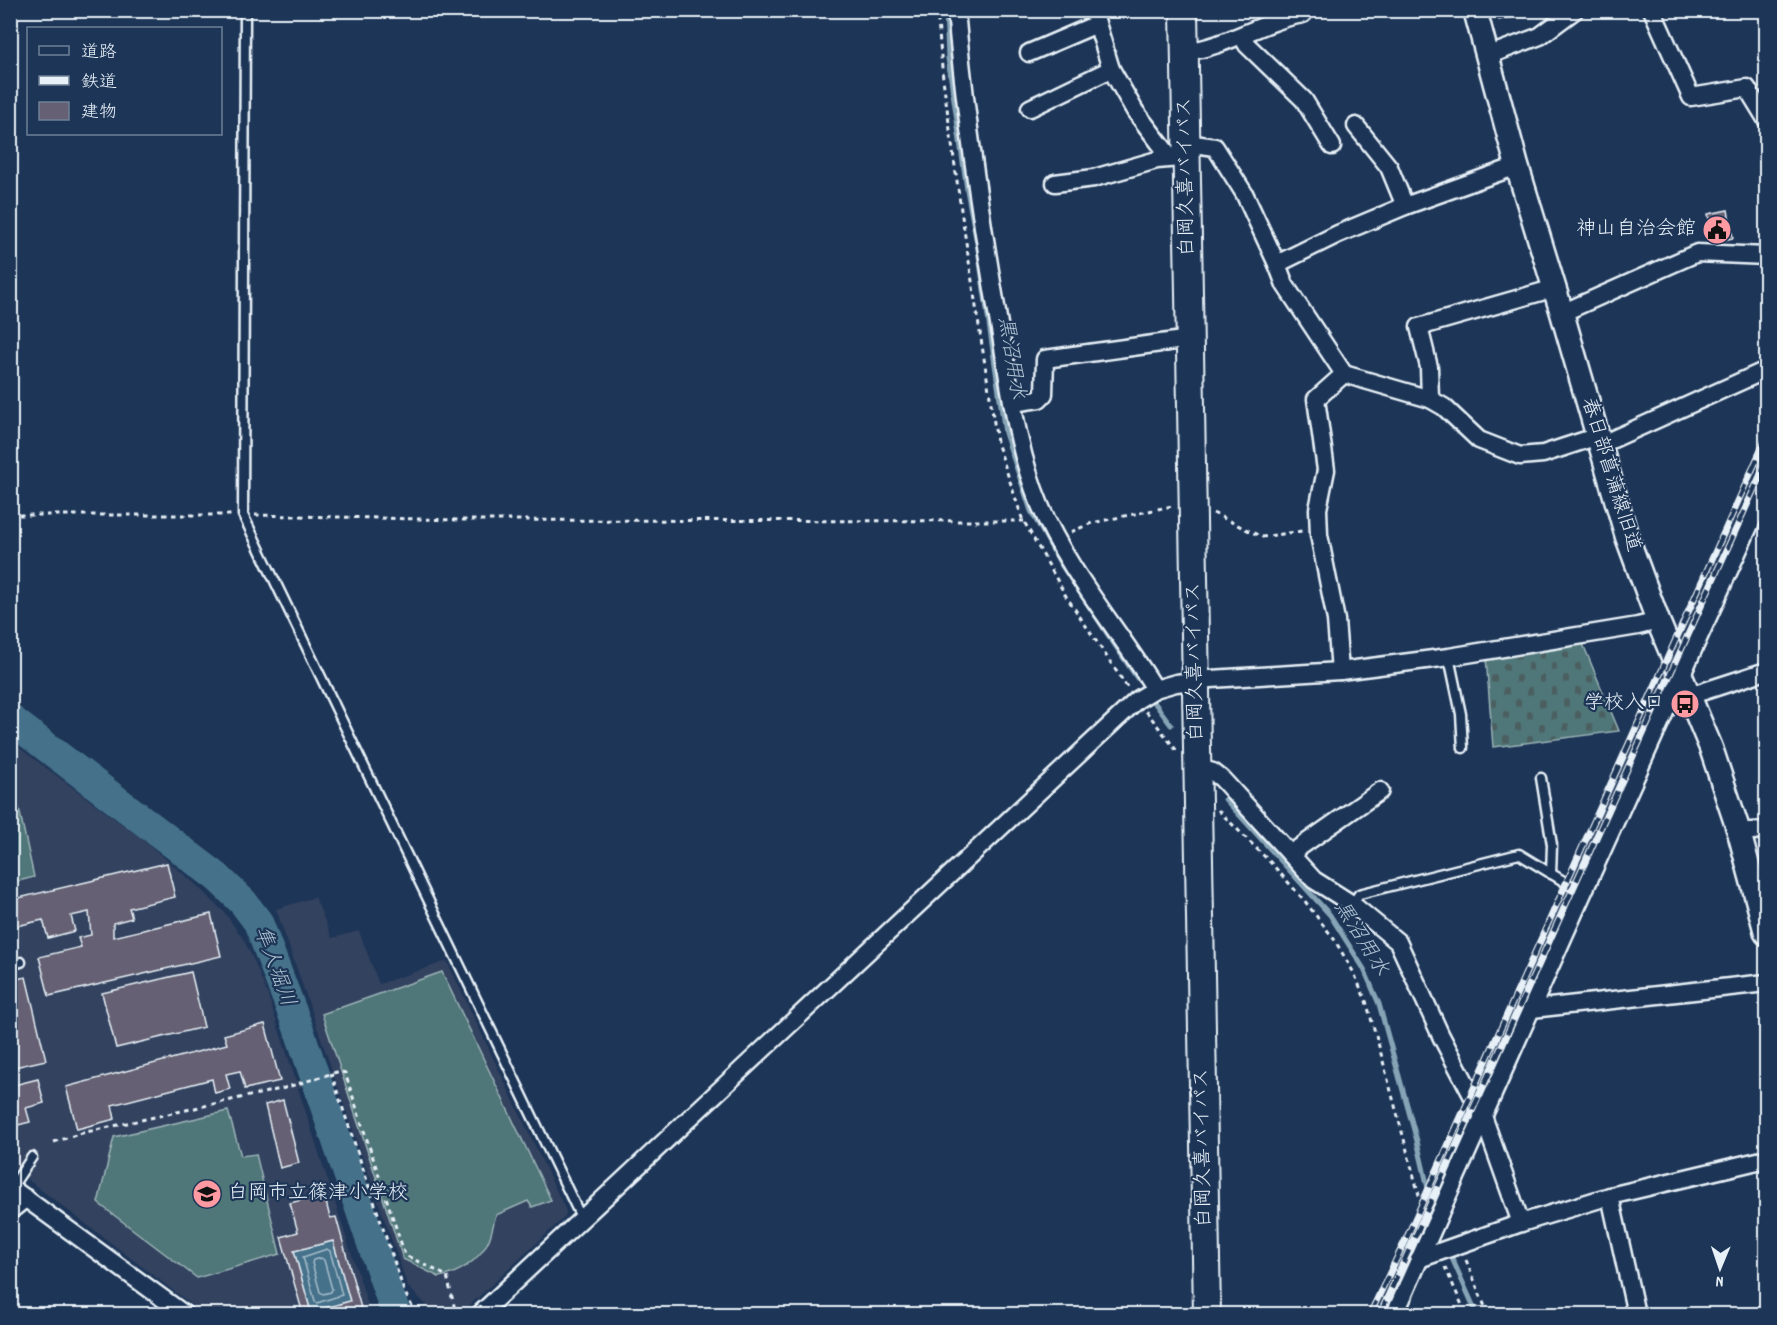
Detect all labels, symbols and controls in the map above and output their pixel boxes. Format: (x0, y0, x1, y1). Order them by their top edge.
legend (27, 27, 222, 135)
text: 道路 (81, 41, 117, 66)
text: 鉄道 (81, 71, 117, 96)
street label: 白岡久喜バイパス (1172, 97, 1202, 257)
text: 建物 (81, 101, 117, 126)
public building icon: 神山自治会館 (1701, 214, 1733, 246)
place label: 神山自治会館 (1576, 216, 1696, 244)
water label: 黒沼用水 (989, 314, 1031, 402)
street label: 春日部菖蒲線旧道 (1573, 394, 1647, 556)
street label: 白岡久喜バイパス (1181, 582, 1211, 742)
bus stop icon: 学校入口 (1669, 688, 1701, 720)
place label: 学校入口 (1584, 690, 1664, 718)
water label: 黒沼用水 (1325, 895, 1395, 983)
water label: 隼人堀川 (245, 922, 301, 1012)
street label: 白岡久喜バイパス (1189, 1068, 1219, 1228)
school or university icon: 白岡市立篠津小学校 (191, 1178, 223, 1210)
place label: 白岡市立篠津小学校 (228, 1180, 408, 1208)
north arrow (1690, 1238, 1750, 1298)
text: N (1715, 1269, 1724, 1292)

